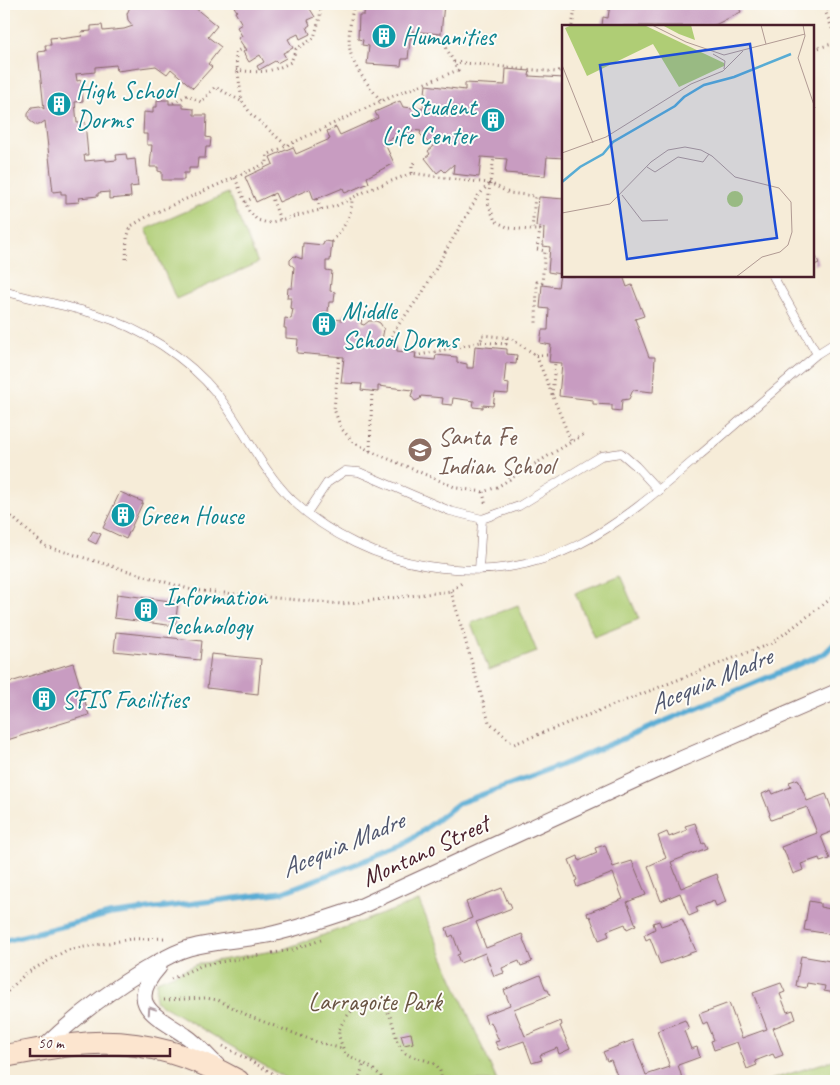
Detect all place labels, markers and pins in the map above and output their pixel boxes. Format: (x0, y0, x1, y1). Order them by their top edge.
place label: Humanities (402, 21, 497, 53)
building icon: Humanities (371, 23, 397, 49)
place label: High School Dorms (76, 75, 181, 136)
building icon: High School Dorms (46, 91, 72, 117)
place label: Student Life Center (382, 91, 479, 152)
building icon: Student Life Center (480, 107, 506, 133)
place label: Middle School Dorms (342, 295, 460, 356)
building icon: Middle School Dorms (311, 311, 337, 337)
place label: Santa Fe Indian School (438, 421, 559, 482)
school or university icon: Santa Fe Indian School (407, 437, 433, 463)
place label: Green House (140, 500, 245, 532)
building icon: Green House (110, 502, 136, 528)
place label: Information Technology (164, 581, 269, 642)
building icon: Information Technology (133, 597, 159, 623)
place label: SFIS Facilities (62, 684, 191, 716)
building icon: SFIS Facilities (31, 686, 57, 712)

